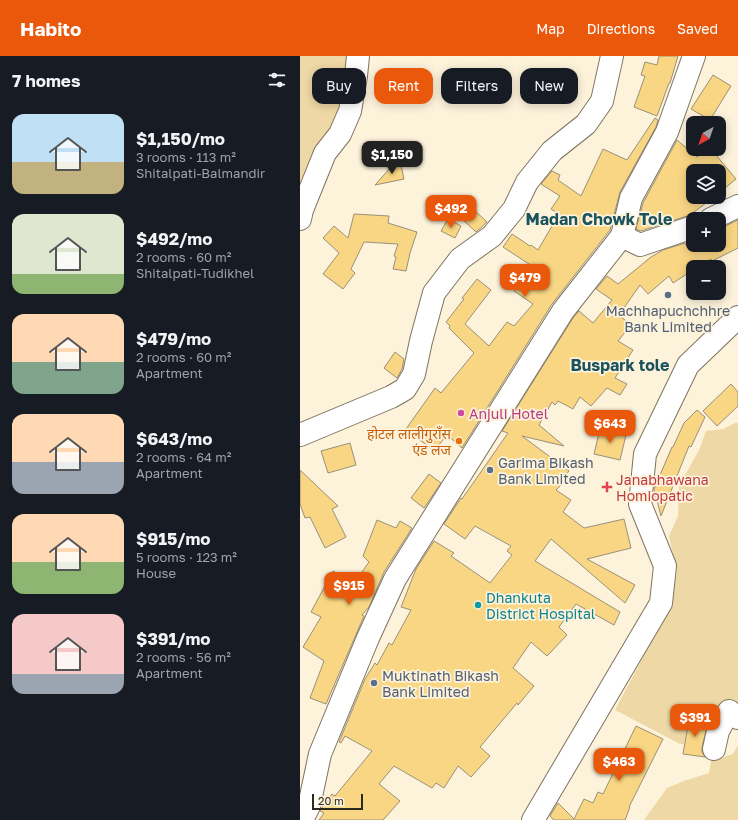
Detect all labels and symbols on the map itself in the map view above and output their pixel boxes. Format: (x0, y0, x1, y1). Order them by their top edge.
north arrow (686, 116, 726, 156)
pin: $1,150 (359, 141, 425, 175)
pin: $492 (427, 195, 475, 229)
district label: Madan Chowk Tole (526, 209, 672, 229)
pin: $479 (501, 264, 549, 298)
marker: Machhapuchchhre Bank Limited (663, 290, 673, 300)
place label: Machhapuchchhre Bank Limited (606, 302, 730, 335)
district label: Buspark tole (570, 355, 670, 375)
place label: Anjuli Hotel (469, 405, 548, 422)
marker: Anjuli Hotel (456, 408, 466, 418)
pin: $643 (586, 410, 634, 444)
place label: होटल लालीगुराँस एंड लज (367, 425, 452, 458)
marker: होटल लालीगुराँस एंड लज (454, 436, 464, 446)
place label: Garima Bikash Bank Limited (498, 454, 594, 487)
marker: Garima Bikash Bank Limited (485, 465, 495, 475)
place label: Janabhawana Homiopatic (616, 471, 709, 504)
marker: Janabhawana Homiopatic (601, 481, 613, 493)
pin: $915 (325, 572, 373, 606)
place label: Dhankuta District Hospital (486, 589, 595, 622)
marker: Dhankuta District Hospital (473, 600, 483, 610)
place label: Muktinath Bikash Bank Limited (382, 667, 499, 700)
marker: Muktinath Bikash Bank Limited (369, 678, 379, 688)
pin: $391 (671, 704, 719, 738)
pin: $463 (595, 748, 643, 782)
scale bar (312, 792, 363, 811)

